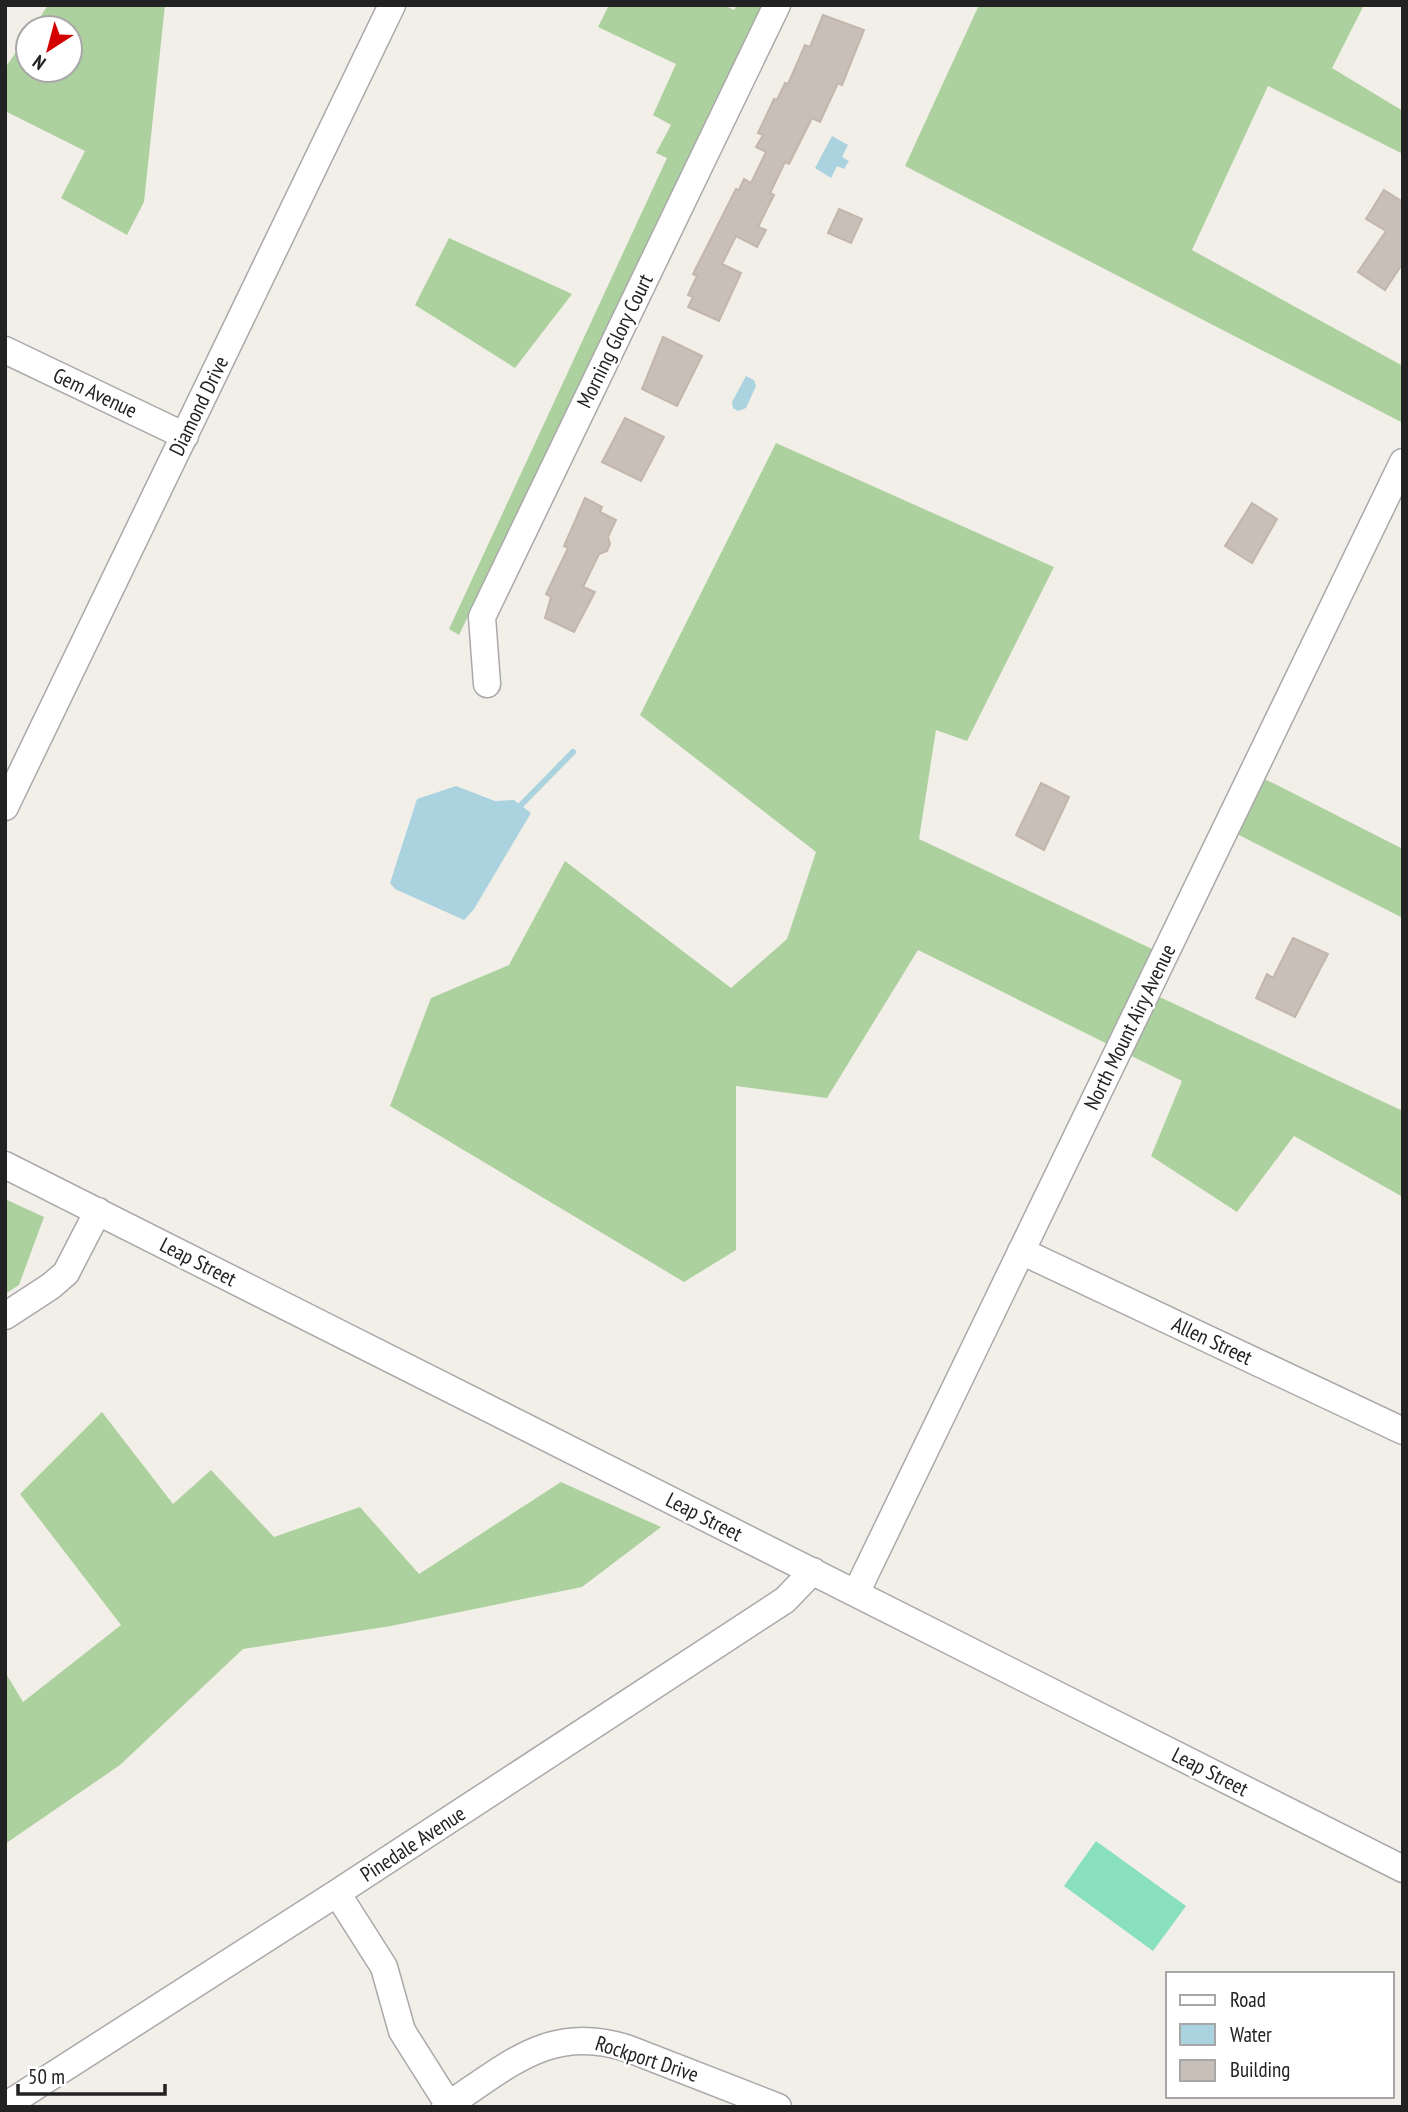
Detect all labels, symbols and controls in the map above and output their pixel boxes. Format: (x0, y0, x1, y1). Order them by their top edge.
north arrow (14, 14, 84, 84)
text: N (28, 50, 50, 75)
street label: Morning Glory Court (570, 269, 659, 412)
street label: Diamond Drive (163, 351, 234, 460)
street label: Gem Avenue (49, 361, 142, 424)
street label: North Mount Airy Avenue (1078, 939, 1181, 1114)
street label: Leap Street (156, 1231, 241, 1292)
street label: Allen Street (1168, 1310, 1257, 1371)
street label: Leap Street (662, 1486, 747, 1547)
street label: Leap Street (1168, 1741, 1253, 1802)
street label: Pinedale Avenue (355, 1800, 470, 1888)
legend (1166, 1972, 1394, 2098)
text: Road (1230, 1986, 1266, 2013)
text: Water (1230, 2021, 1272, 2048)
street label: Rockport Drive (592, 2029, 702, 2088)
scale bar (18, 2052, 164, 2096)
text: Building (1230, 2056, 1290, 2083)
text: 50 m (28, 2063, 65, 2090)

